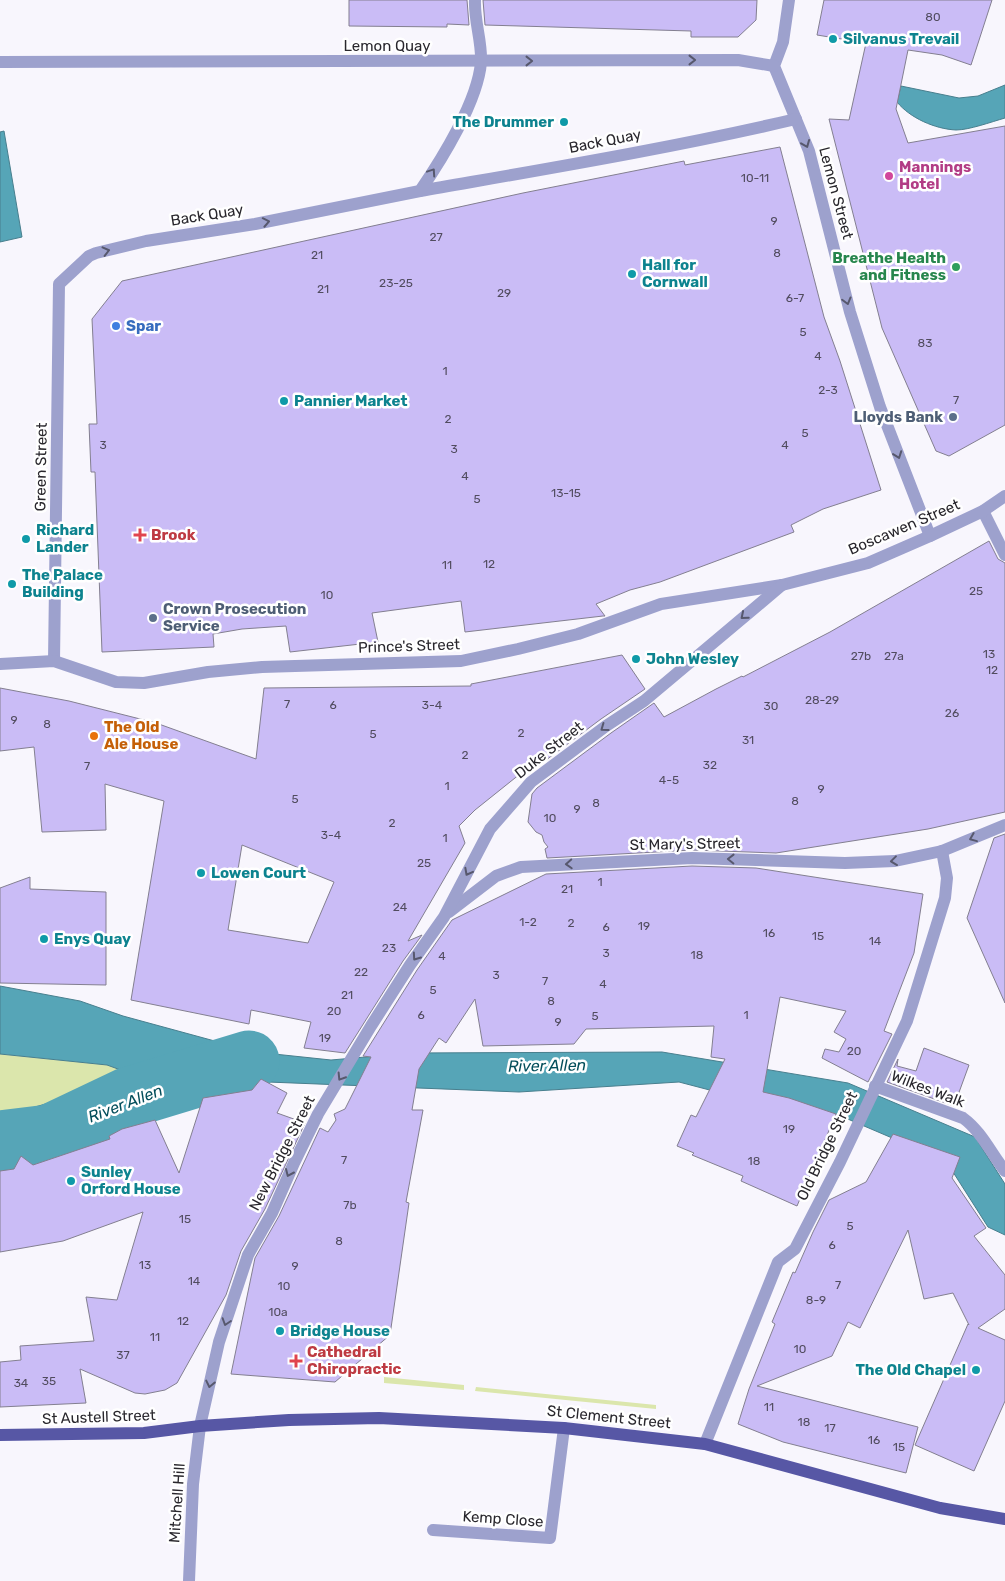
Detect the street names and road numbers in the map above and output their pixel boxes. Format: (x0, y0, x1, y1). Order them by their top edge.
street label: Lemon Quay (344, 37, 430, 55)
street label: Back Quay (567, 125, 643, 157)
street label: Lemon Street (815, 145, 857, 241)
street label: Back Quay (169, 200, 245, 230)
street label: Green Street (31, 422, 51, 512)
street label: Boscawen Street (846, 495, 962, 559)
street label: Prince's Street (358, 635, 460, 657)
street label: Duke Street (511, 718, 587, 782)
street label: St Mary's Street (630, 834, 741, 854)
street label: Wilkes Walk (889, 1067, 968, 1111)
street label: Old Bridge Street (793, 1088, 861, 1203)
street label: New Bridge Street (245, 1092, 319, 1214)
street label: St Clement Street (546, 1402, 672, 1432)
street label: St Austell Street (42, 1406, 156, 1428)
street label: Mitchell Hill (165, 1463, 189, 1543)
street label: Kemp Close (462, 1507, 544, 1531)

